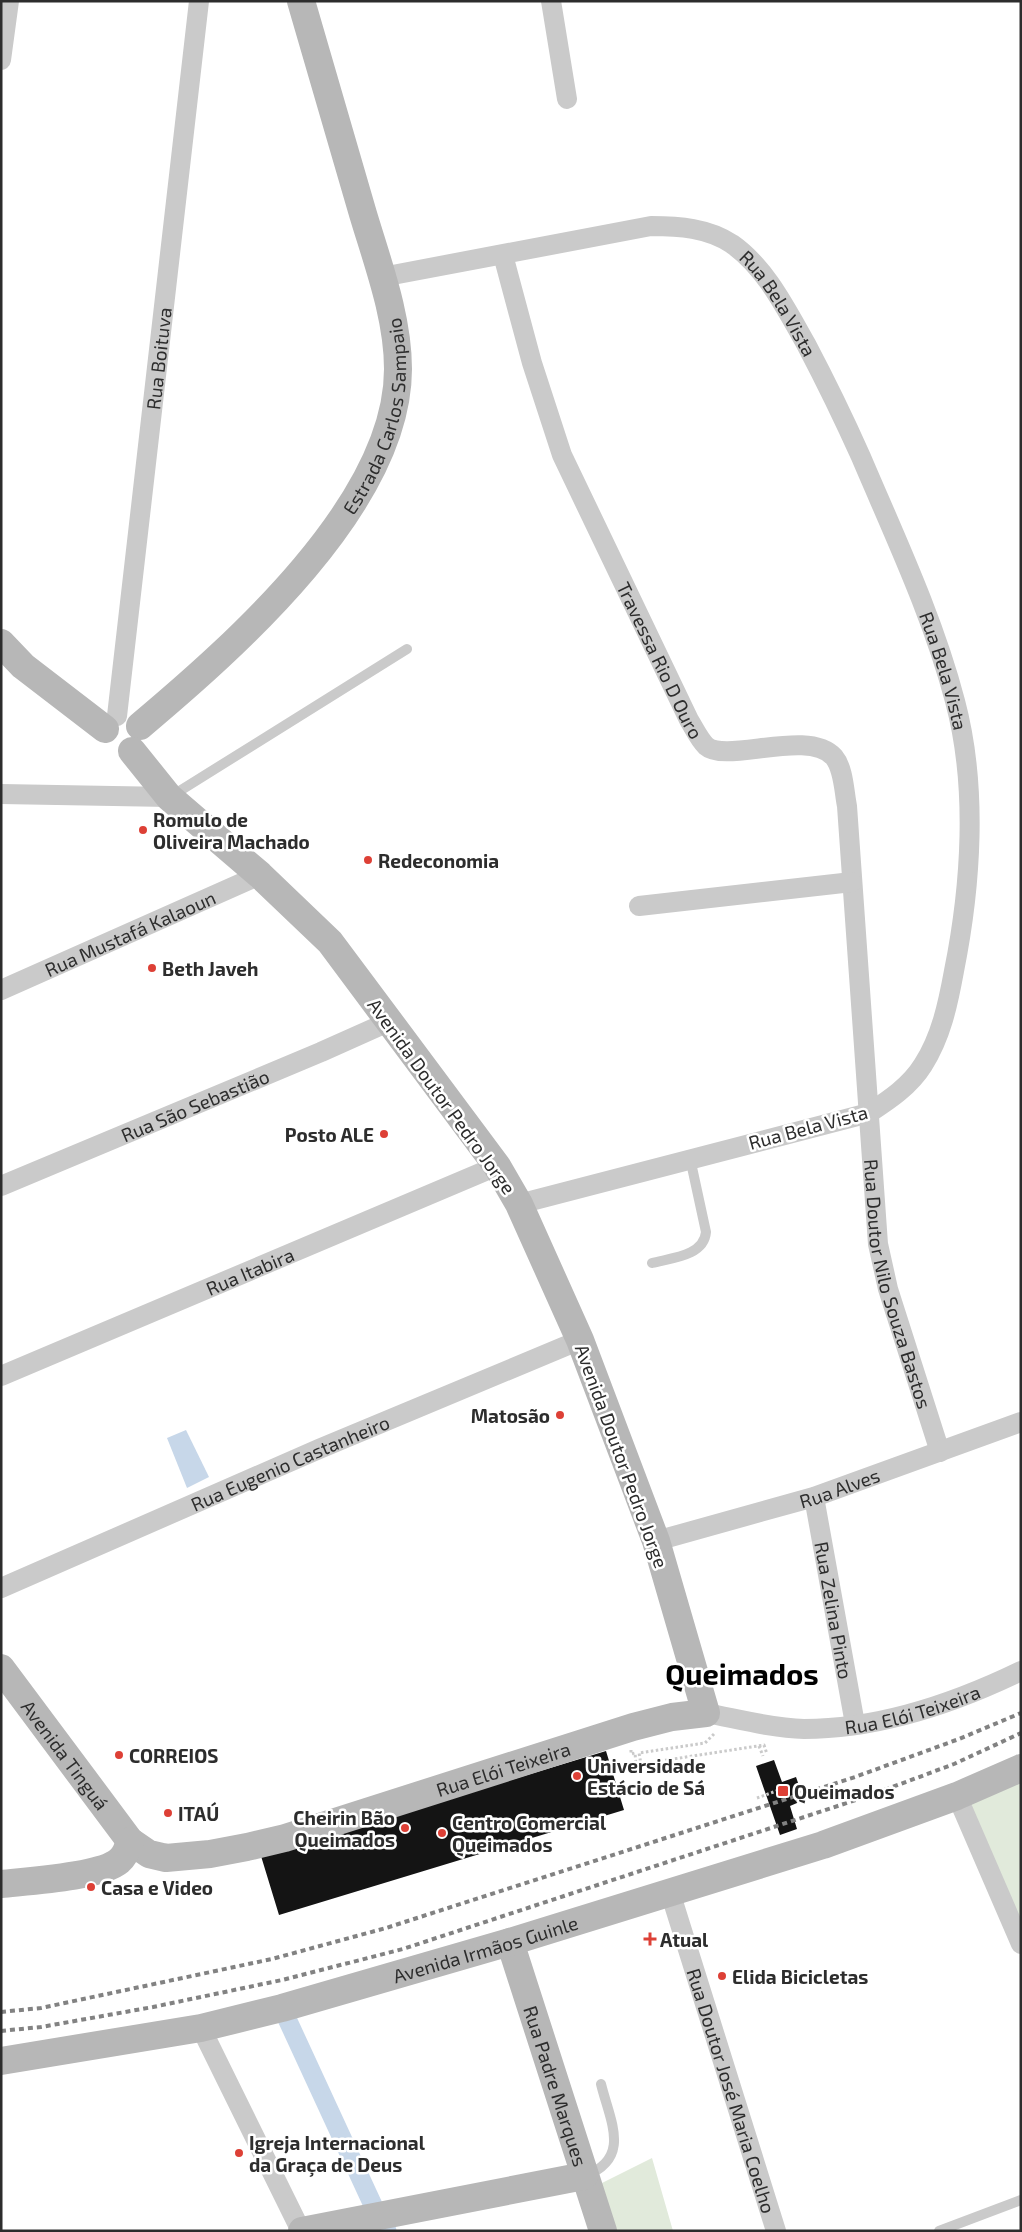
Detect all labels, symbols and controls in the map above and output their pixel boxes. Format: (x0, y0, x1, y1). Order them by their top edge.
street label: Rua Bela Vista (735, 245, 822, 360)
street label: Rua Boituva (141, 306, 175, 411)
street label: Estrada Carlos Sampaio (337, 316, 410, 518)
street label: Travessa Rio D Ouro (613, 578, 709, 742)
street label: Rua Bela Vista (915, 608, 973, 732)
place label: Romulo de Oliveira Machado (153, 808, 310, 853)
marker: Romulo de Oliveira Machado (137, 824, 149, 836)
place label: Redeconomia (378, 849, 499, 872)
marker: Redeconomia (362, 854, 374, 866)
street label: Rua Mustafá Kalaoun (41, 885, 219, 981)
place label: Beth Javeh (162, 957, 258, 980)
marker: Beth Javeh (146, 962, 158, 974)
street label: Avenida Doutor Pedro Jorge (363, 994, 521, 1198)
street label: Rua São Sebastião (117, 1064, 272, 1146)
street label: Rua Bela Vista (746, 1100, 870, 1154)
place label: Posto ALE (285, 1123, 374, 1146)
marker: Posto ALE (378, 1128, 390, 1140)
street label: Rua Doutor Nilo Souza Bastos (861, 1158, 937, 1411)
street label: Rua Itabira (202, 1242, 297, 1300)
street label: Avenida Doutor Pedro Jorge (571, 1341, 673, 1571)
place label: Matosão (471, 1404, 550, 1427)
street label: Rua Eugenio Castanheiro (187, 1409, 393, 1515)
marker: Matosão (554, 1409, 566, 1421)
street label: Rua Alves (797, 1463, 883, 1512)
street label: Rua Zelina Pinto (811, 1540, 858, 1681)
district label: Queimados (665, 1656, 819, 1692)
street label: Rua Elói Teixeira (843, 1679, 983, 1738)
street label: Avenida Tinguá (17, 1695, 114, 1814)
street label: Rua Elói Teixeira (433, 1736, 573, 1801)
place label: CORREIOS (129, 1744, 218, 1767)
marker: CORREIOS (113, 1749, 125, 1761)
place label: Universidade Estácio de Sá (587, 1754, 706, 1799)
marker: Universidade Estácio de Sá (571, 1770, 583, 1782)
place label: Queimados (794, 1780, 895, 1804)
marker: Queimados (776, 1784, 790, 1798)
place label: ITAÚ (178, 1802, 219, 1825)
place label: Cheirin Bão Queimados (293, 1806, 395, 1852)
marker: ITAÚ (162, 1807, 174, 1819)
place label: Centro Comercial Queimados (452, 1811, 607, 1857)
marker: Cheirin Bão Queimados (399, 1822, 411, 1834)
marker: Centro Comercial Queimados (436, 1827, 448, 1839)
place label: Casa e Video (101, 1876, 213, 1899)
marker: Casa e Video (85, 1881, 97, 1893)
street label: Avenida Irmãos Guinle (390, 1910, 581, 1987)
place label: Atual (660, 1928, 709, 1951)
marker: Atual (644, 1933, 656, 1945)
street label: Rua Doutor José Maria Coelho (683, 1965, 781, 2216)
place label: Elida Bicicletas (732, 1965, 868, 1988)
marker: Elida Bicicletas (716, 1970, 728, 1982)
street label: Rua Padre Marques (520, 2002, 593, 2169)
place label: Igreja Internacional da Graça de Deus (249, 2131, 426, 2177)
marker: Igreja Internacional da Graça de Deus (233, 2147, 245, 2159)

